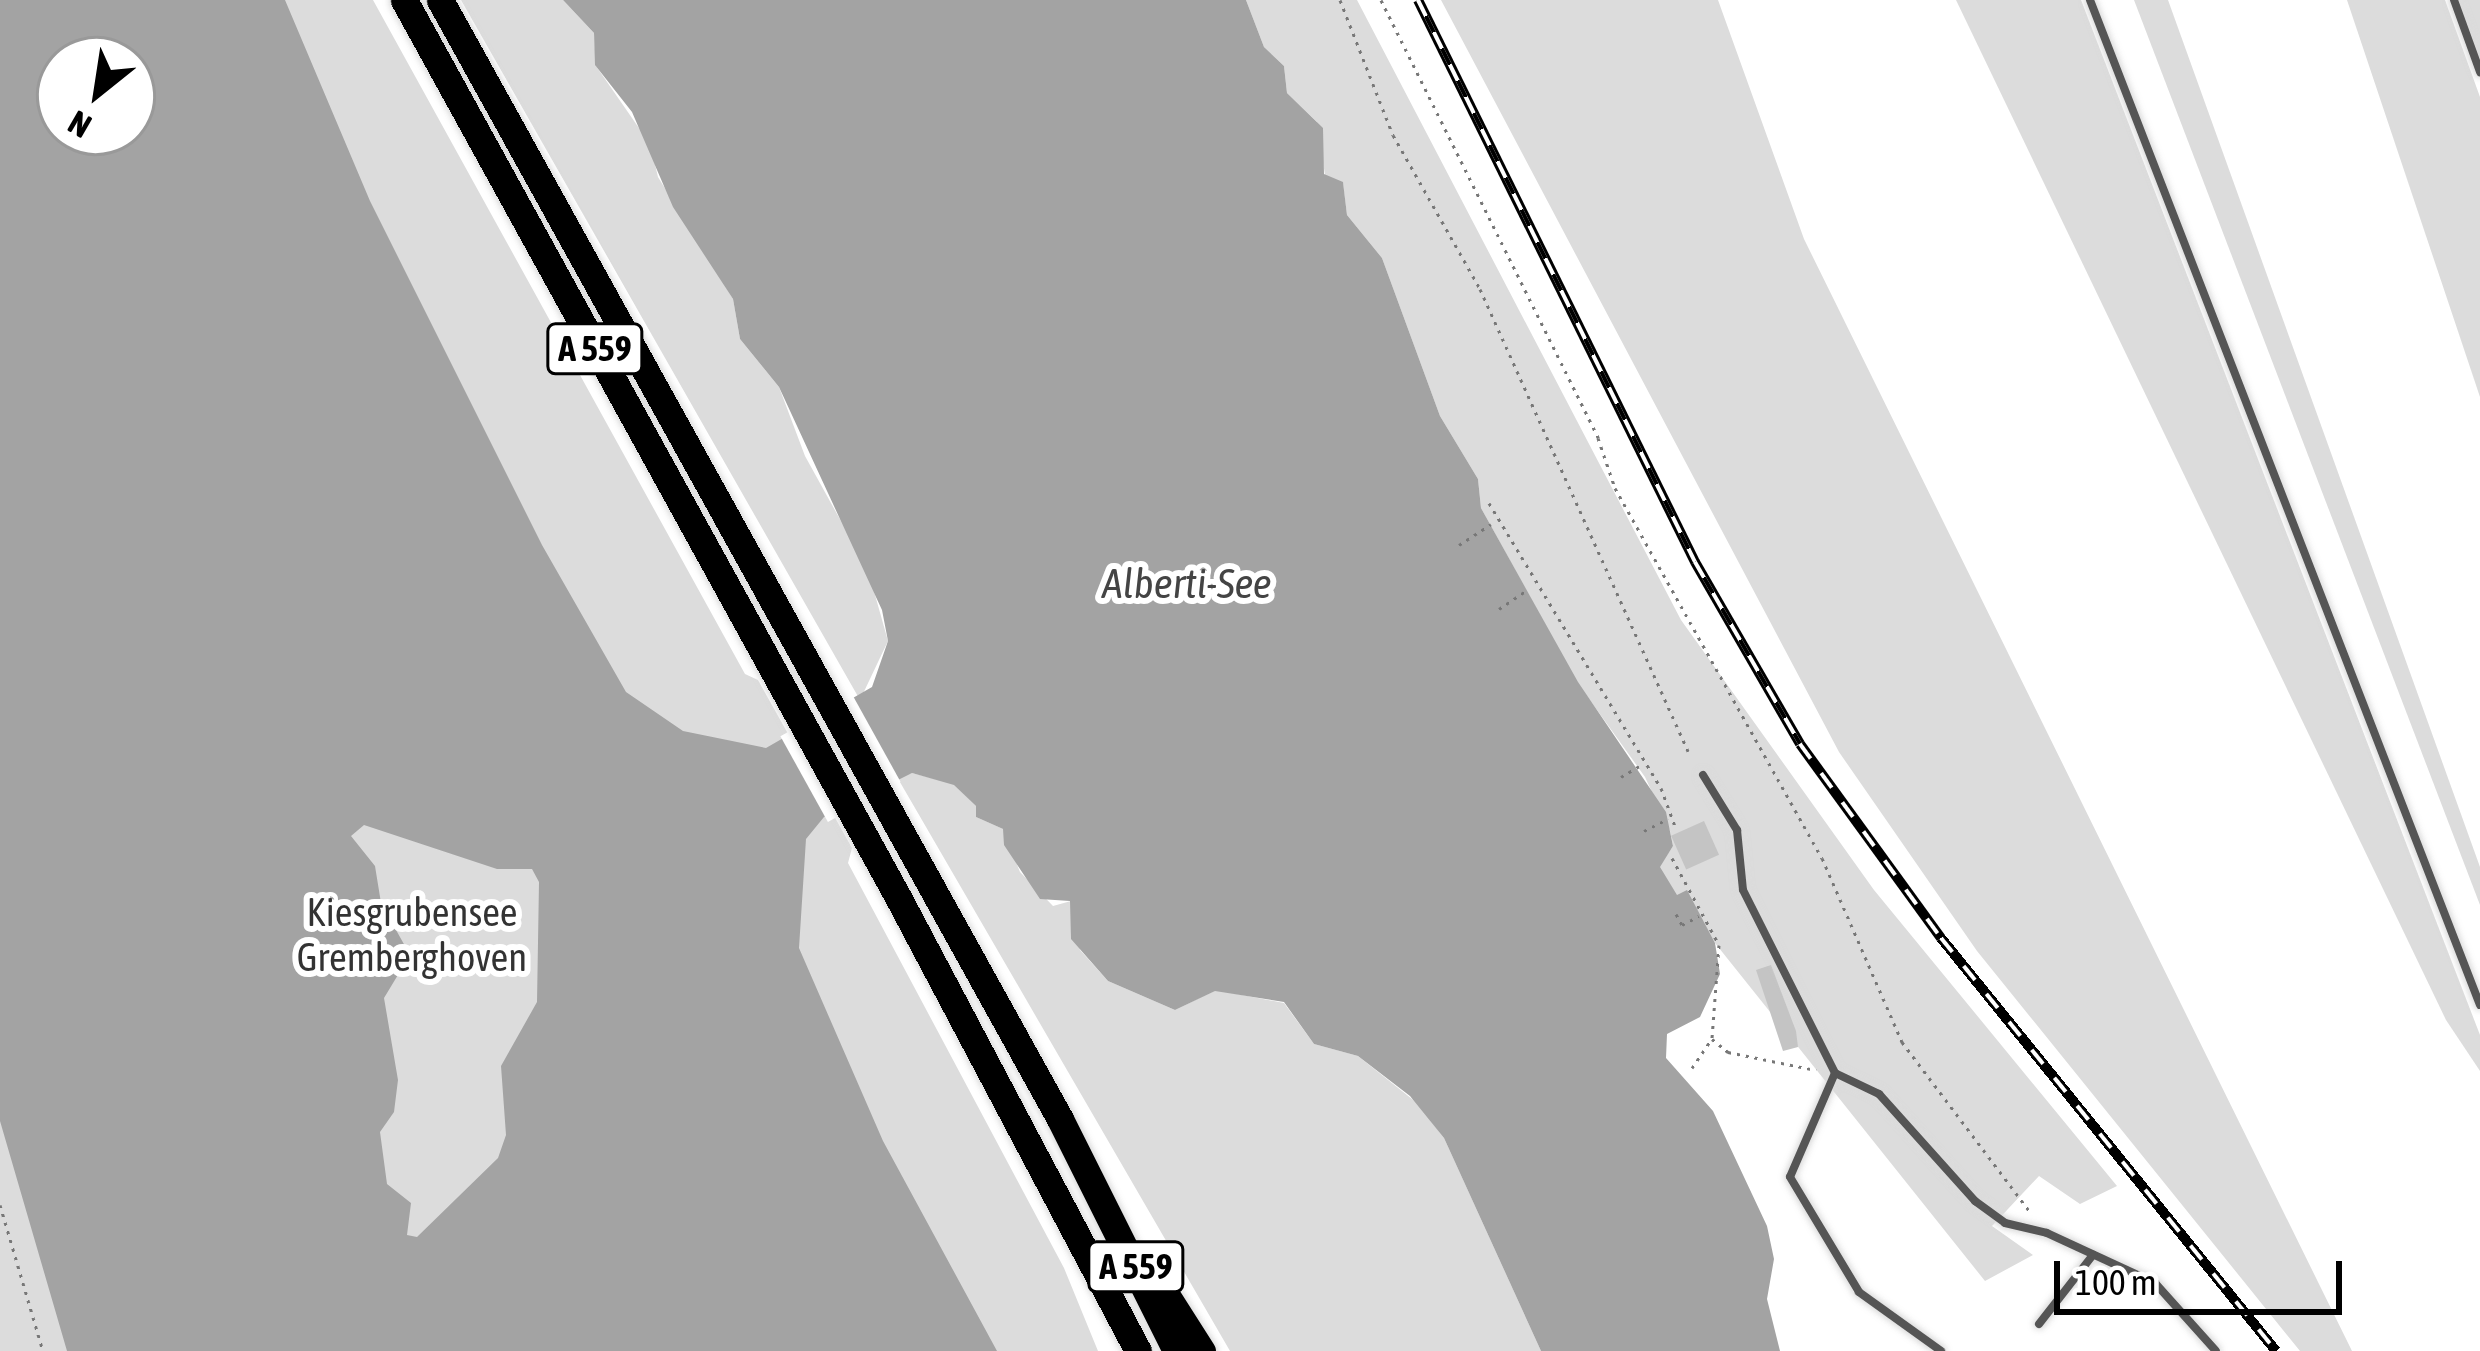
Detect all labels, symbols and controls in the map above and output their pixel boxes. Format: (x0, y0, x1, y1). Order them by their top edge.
north arrow (36, 36, 156, 156)
text: N (62, 103, 97, 146)
road number: A 559 (544, 319, 646, 379)
water label: Alberti-See (1102, 558, 1272, 608)
park label: Kiesgrubensee Gremberghoven (297, 890, 527, 981)
road number: A 559 (1085, 1237, 1187, 1297)
scale bar (2060, 1237, 2348, 1311)
text: 100 m (2075, 1261, 2157, 1303)

